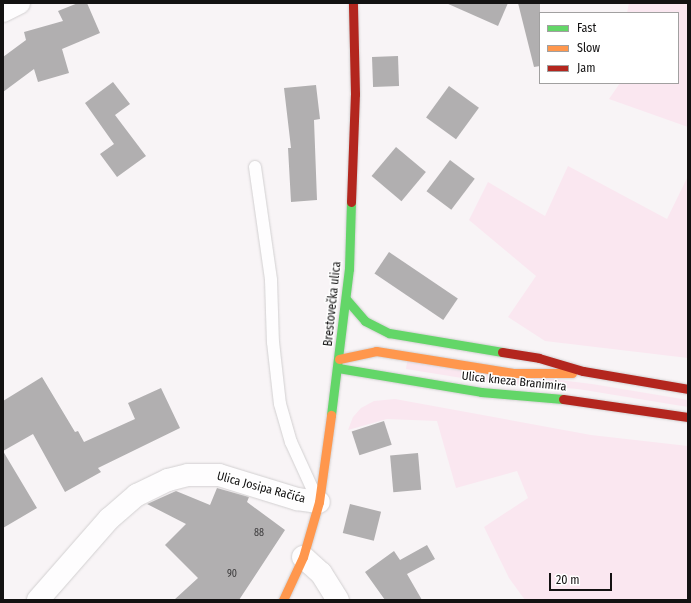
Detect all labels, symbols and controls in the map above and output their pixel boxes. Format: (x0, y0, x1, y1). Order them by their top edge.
legend (539, 12, 679, 84)
text: Fast (577, 21, 596, 35)
text: Slow (577, 41, 600, 55)
text: Jam (577, 61, 595, 75)
street label: Brestovečka ulica (321, 261, 345, 347)
street label: Ulica kneza Branimira (461, 369, 567, 395)
street label: Ulica Josipa Račića (215, 469, 307, 507)
house number: 88 (254, 528, 264, 540)
scale bar (551, 565, 614, 591)
house number: 90 (227, 569, 237, 581)
text: 20 m (556, 573, 580, 587)

